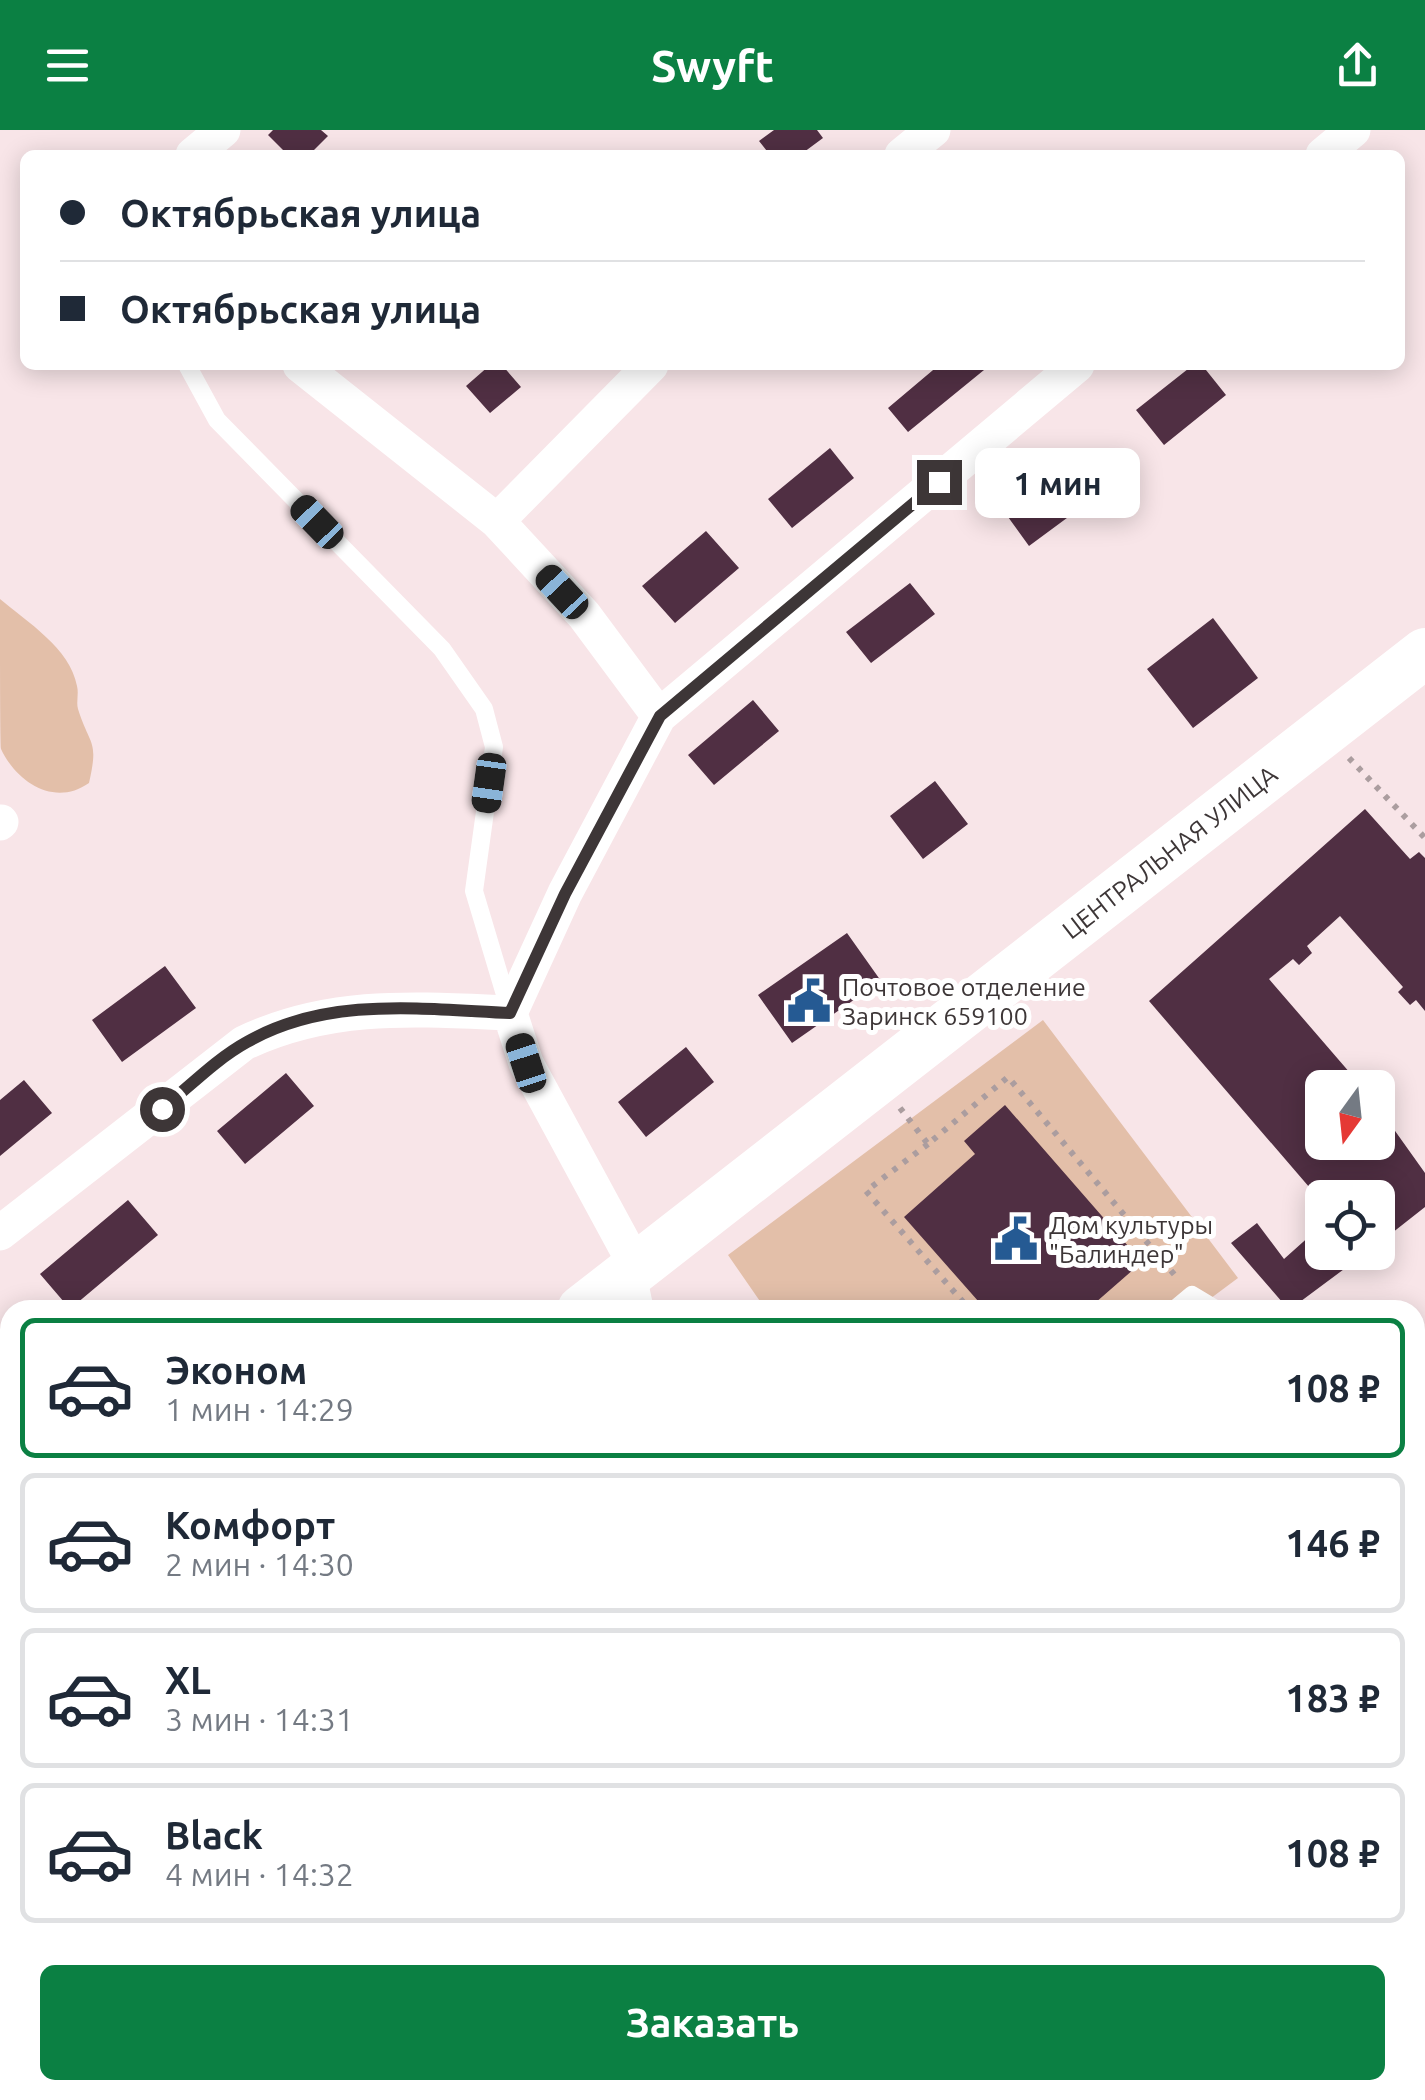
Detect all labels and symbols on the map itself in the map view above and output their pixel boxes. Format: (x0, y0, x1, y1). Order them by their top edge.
callout: 1 мин (974, 447, 1139, 517)
route end (917, 460, 962, 505)
car (285, 490, 349, 554)
car (531, 560, 593, 624)
car (470, 751, 508, 815)
street label: ЦЕНТРАЛЬНАЯ УЛИЦА (1057, 760, 1282, 944)
place label: Почтовое отделение Заринск 659100 (842, 973, 1086, 1030)
public building icon: Почтовое отделение Заринск 659100 (785, 977, 833, 1025)
car (502, 1030, 550, 1096)
north arrow (1305, 1070, 1395, 1160)
route start (140, 1087, 185, 1132)
place label: Дом культуры "Балиндер" (1049, 1211, 1213, 1268)
public building icon: Дом культуры "Балиндер" (992, 1215, 1040, 1263)

